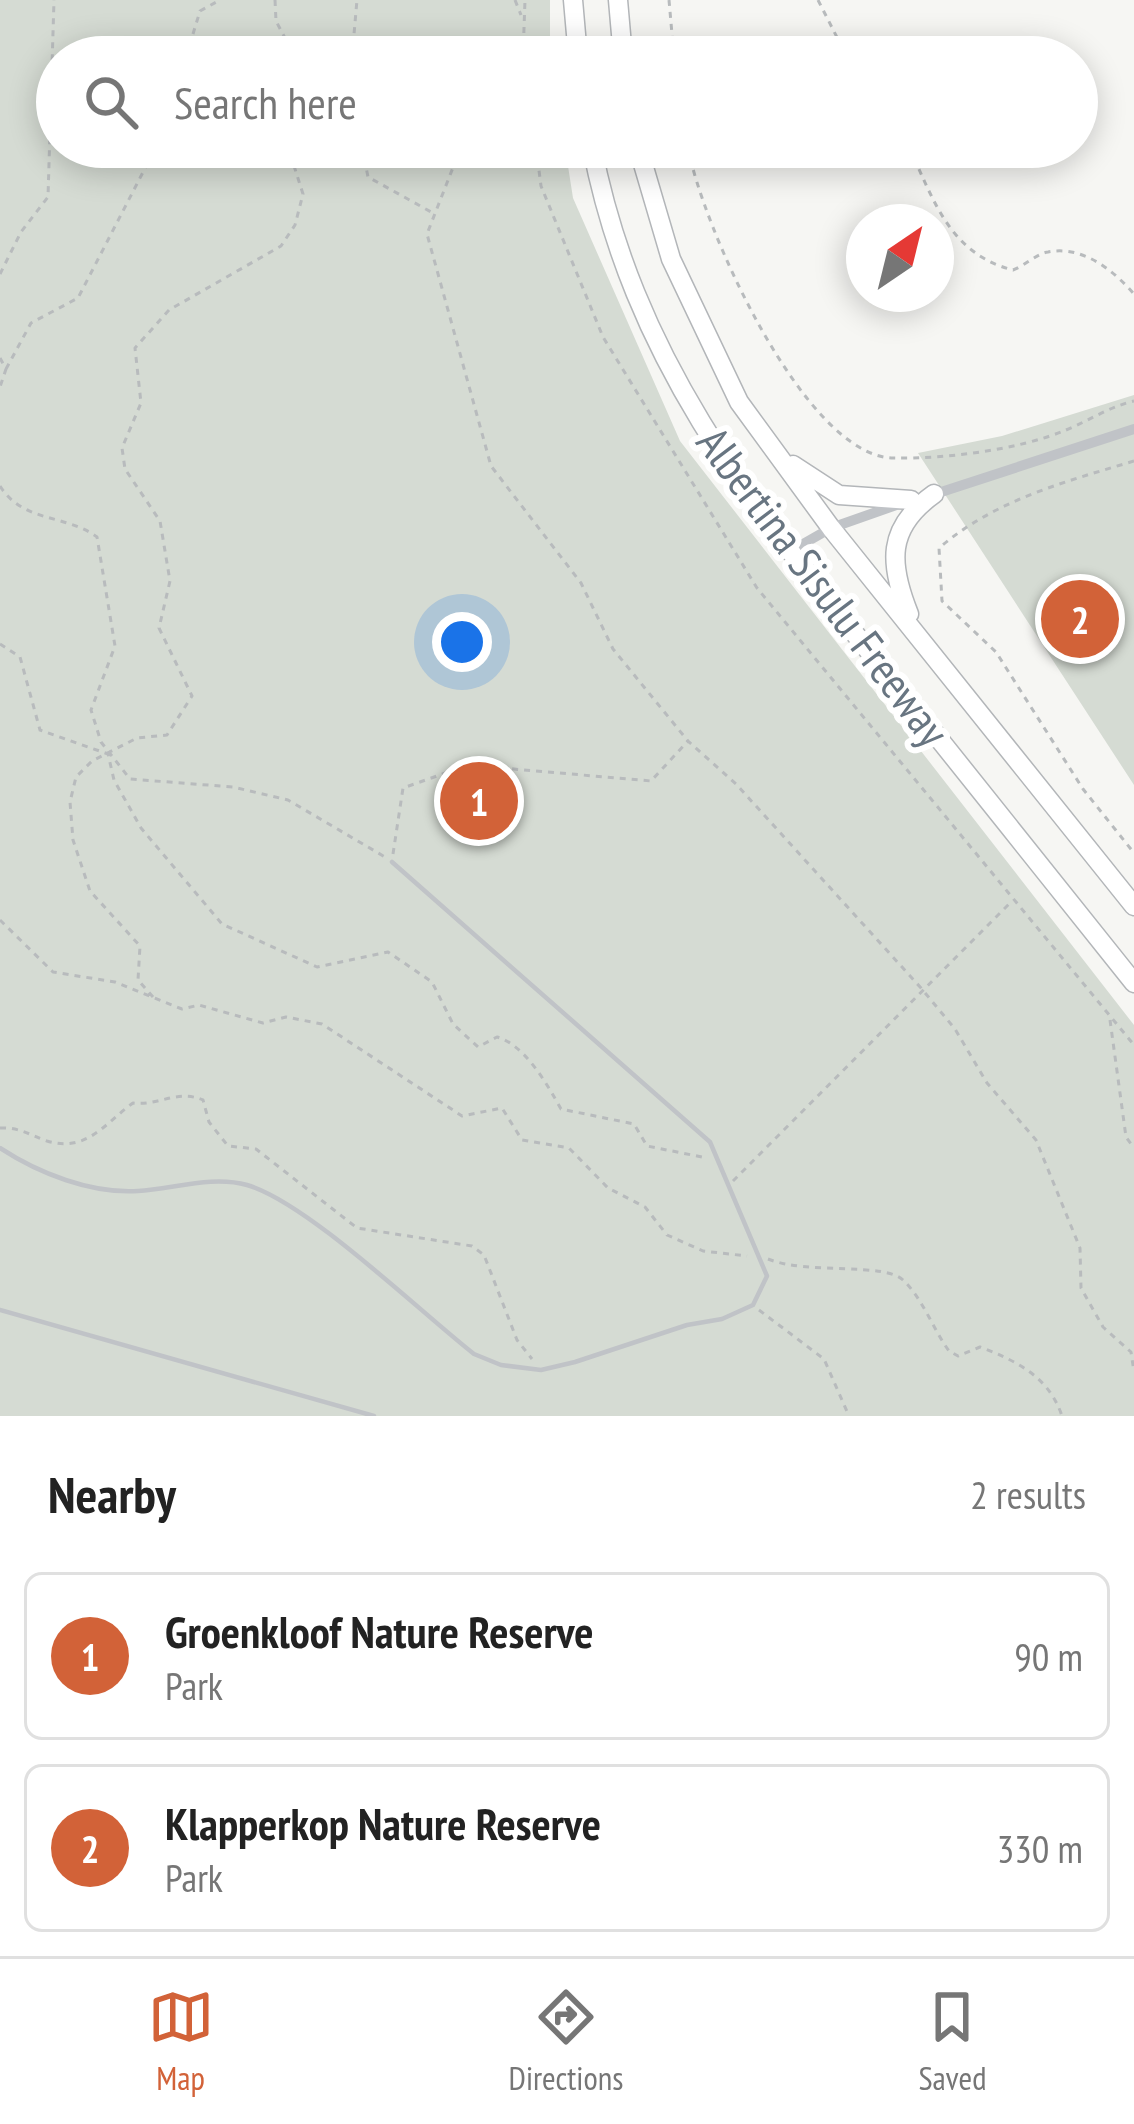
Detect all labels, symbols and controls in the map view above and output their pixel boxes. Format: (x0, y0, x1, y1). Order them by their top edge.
search box (36, 36, 1098, 168)
icon: search (78, 69, 144, 135)
text: Search here (174, 73, 357, 131)
north arrow (846, 204, 954, 312)
street label: Albertina Sisulu Freeway (685, 415, 963, 757)
pin: 2 (1041, 574, 1119, 664)
your location (432, 612, 492, 672)
pin: 1 (440, 756, 518, 846)
text: Nearby (48, 1461, 176, 1527)
text: 2 results (970, 1469, 1086, 1520)
text: Groenkloof Nature Reserve (165, 1602, 594, 1660)
text: 1 (81, 1631, 99, 1682)
text: 90 m (1014, 1631, 1083, 1682)
text: Park (165, 1660, 223, 1711)
text: Klapperkop Nature Reserve (165, 1794, 601, 1852)
text: 2 (81, 1823, 99, 1874)
text: 330 m (997, 1823, 1083, 1874)
text: Park (165, 1852, 223, 1903)
tab: Map (148, 1984, 214, 2099)
tab: Directions (509, 1984, 623, 2099)
tab: Saved (918, 1984, 986, 2099)

